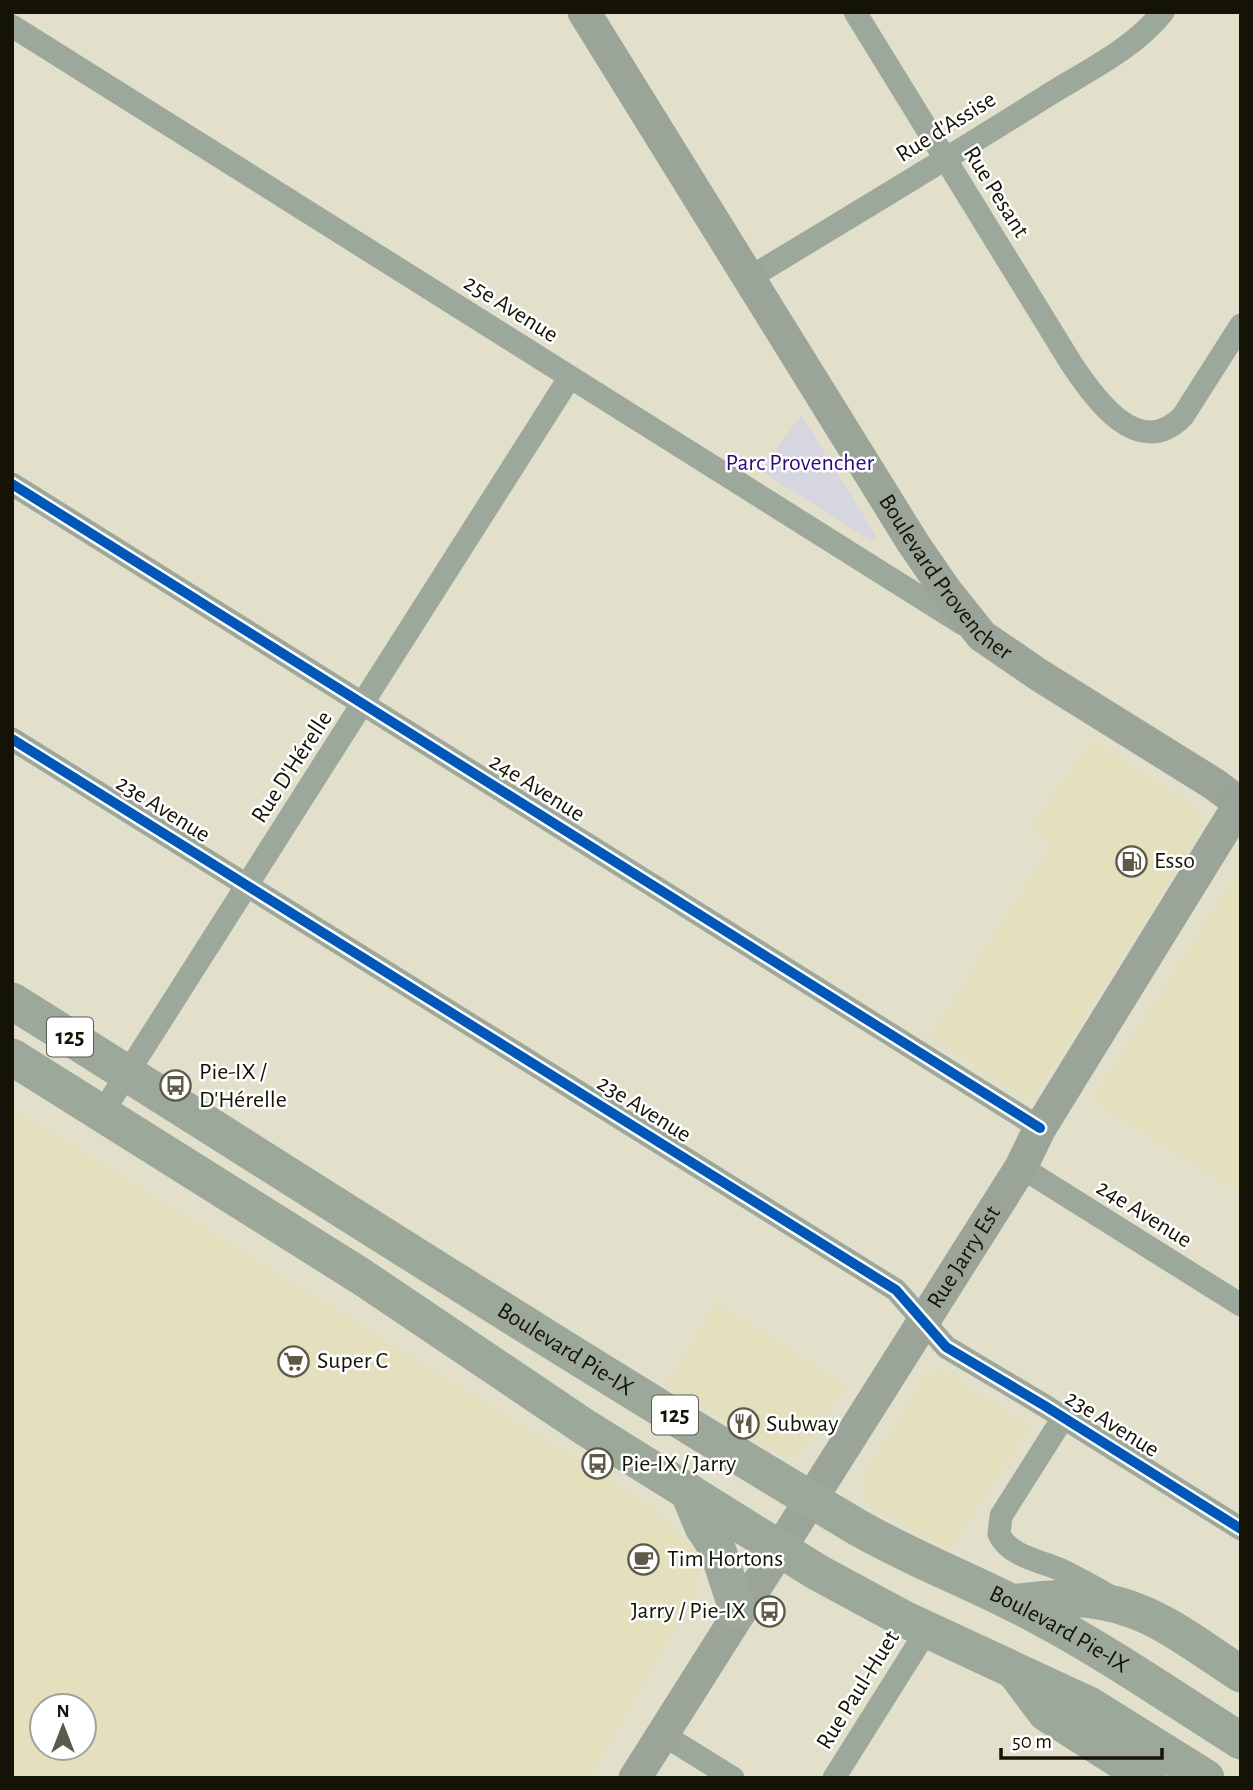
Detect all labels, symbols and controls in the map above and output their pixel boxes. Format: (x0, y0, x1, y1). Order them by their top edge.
street label: Rue d'Assise (892, 87, 1000, 167)
street label: Rue Pesant (959, 142, 1033, 242)
street label: 25e Avenue (460, 271, 562, 347)
park label: Parc Provencher (726, 451, 875, 475)
street label: Boulevard Provencher (874, 490, 1016, 665)
street label: Rue D'Hérelle (247, 707, 337, 827)
street label: 24e Avenue (485, 749, 589, 827)
street label: 23e Avenue (112, 771, 214, 847)
fuel station icon: Esso (1114, 844, 1148, 878)
place label: Esso (1154, 849, 1195, 873)
road number: 125 (47, 1018, 93, 1056)
place label: Pie-IX / D'Hérelle (199, 1060, 287, 1112)
bus stop icon: Pie-IX / D'Hérelle (159, 1069, 193, 1103)
street label: 23e Avenue (593, 1071, 695, 1147)
street label: 24e Avenue (1092, 1175, 1196, 1253)
street label: Rue Jarry Est (923, 1201, 1005, 1313)
street label: Boulevard Pie-IX (493, 1298, 638, 1401)
supermarket icon: Super C (277, 1344, 311, 1378)
place label: Super C (317, 1349, 388, 1373)
street label: 23e Avenue (1061, 1386, 1163, 1462)
road number: 125 (652, 1396, 698, 1434)
restaurant icon: Subway (726, 1407, 760, 1441)
place label: Subway (766, 1412, 838, 1436)
bus stop icon: Pie-IX / Jarry (581, 1447, 615, 1481)
place label: Pie-IX / Jarry (621, 1452, 736, 1476)
cafe icon: Tim Hortons (627, 1542, 661, 1576)
place label: Tim Hortons (667, 1547, 783, 1571)
street label: Boulevard Pie-IX (986, 1581, 1133, 1678)
bus stop icon: Jarry / Pie-IX (752, 1594, 786, 1628)
place label: Jarry / Pie-IX (631, 1599, 746, 1623)
street label: Rue Paul-Huet (812, 1626, 904, 1754)
north arrow (28, 1692, 98, 1762)
text: N (56, 1702, 70, 1721)
scale bar (1001, 1716, 1162, 1760)
text: 50 m (1012, 1731, 1052, 1752)

